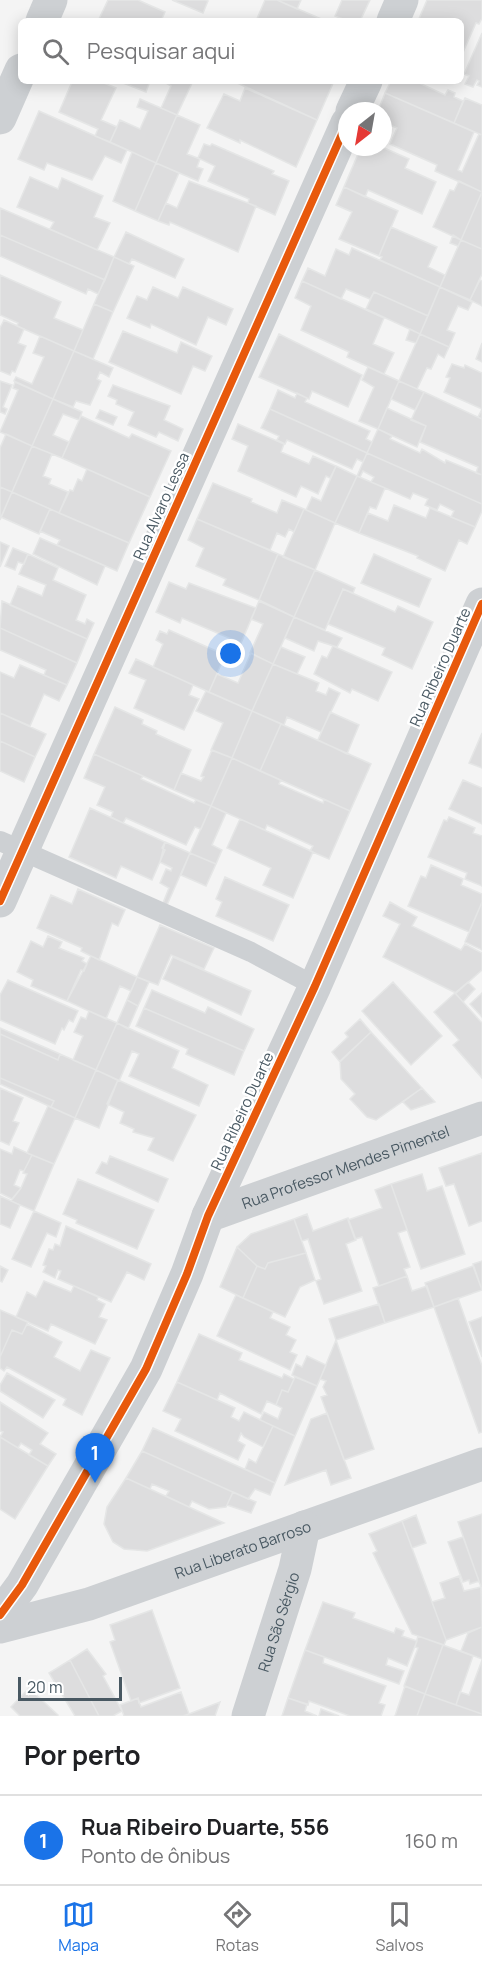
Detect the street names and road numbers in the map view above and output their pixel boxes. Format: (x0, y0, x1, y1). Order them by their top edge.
street label: Rua Alvaro Lessa (128, 449, 194, 563)
street label: Rua Ribeiro Duarte (404, 604, 476, 730)
street label: Rua Ribeiro Duarte (205, 1048, 279, 1174)
street label: Rua Professor Mendes Pimentel (239, 1120, 452, 1214)
street label: Rua Liberato Barroso (172, 1515, 314, 1583)
street label: Rua São Sérgio (252, 1569, 304, 1674)

